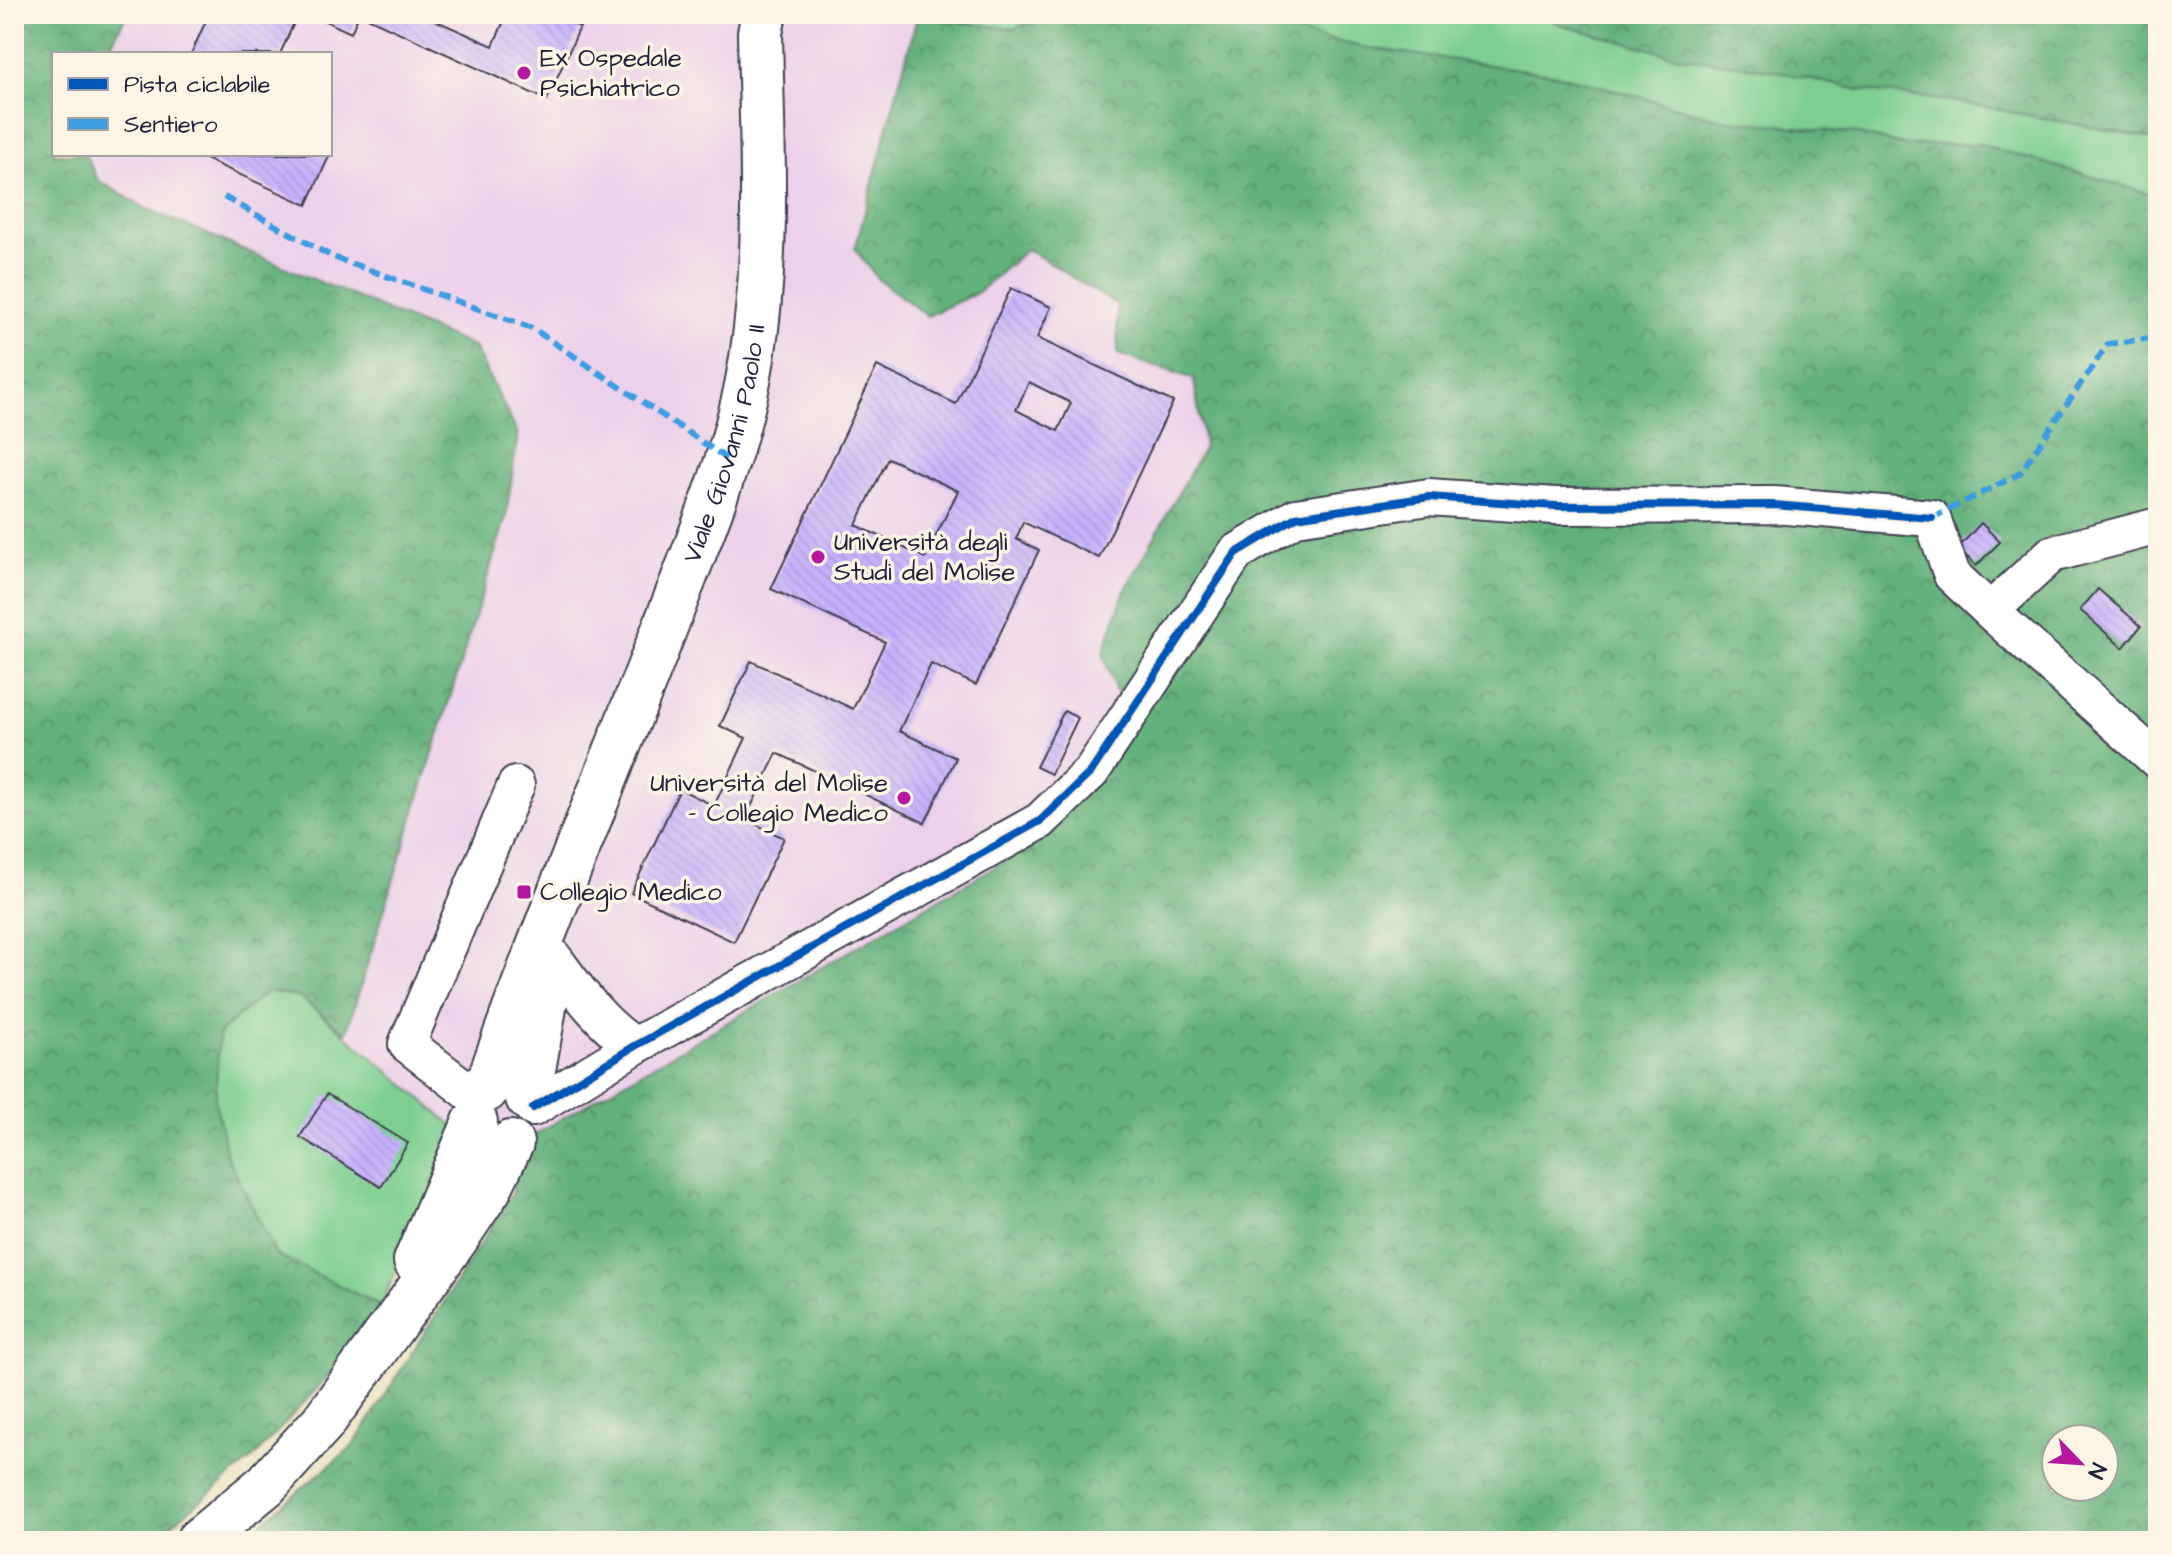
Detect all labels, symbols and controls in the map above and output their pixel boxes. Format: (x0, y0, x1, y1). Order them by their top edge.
place label: Ex Ospedale Psichiatrico (540, 40, 682, 106)
legend (52, 52, 332, 156)
marker: Ex Ospedale Psichiatrico (515, 64, 533, 82)
text: Pista ciclabile (124, 68, 270, 102)
text: Sentiero (124, 108, 218, 142)
street label: Viale Giovanni Paolo II (674, 322, 774, 568)
place label: Università degli Studi del Molise (834, 524, 1015, 590)
marker: Università degli Studi del Molise (809, 548, 827, 566)
place label: Università del Molise - Collegio Medico (650, 765, 888, 833)
marker: Università del Molise - Collegio Medico (895, 789, 913, 807)
place label: Collegio Medico (540, 874, 722, 912)
marker: Collegio Medico (515, 883, 533, 901)
north arrow (2040, 1423, 2120, 1503)
text: N (2080, 1458, 2114, 1484)

